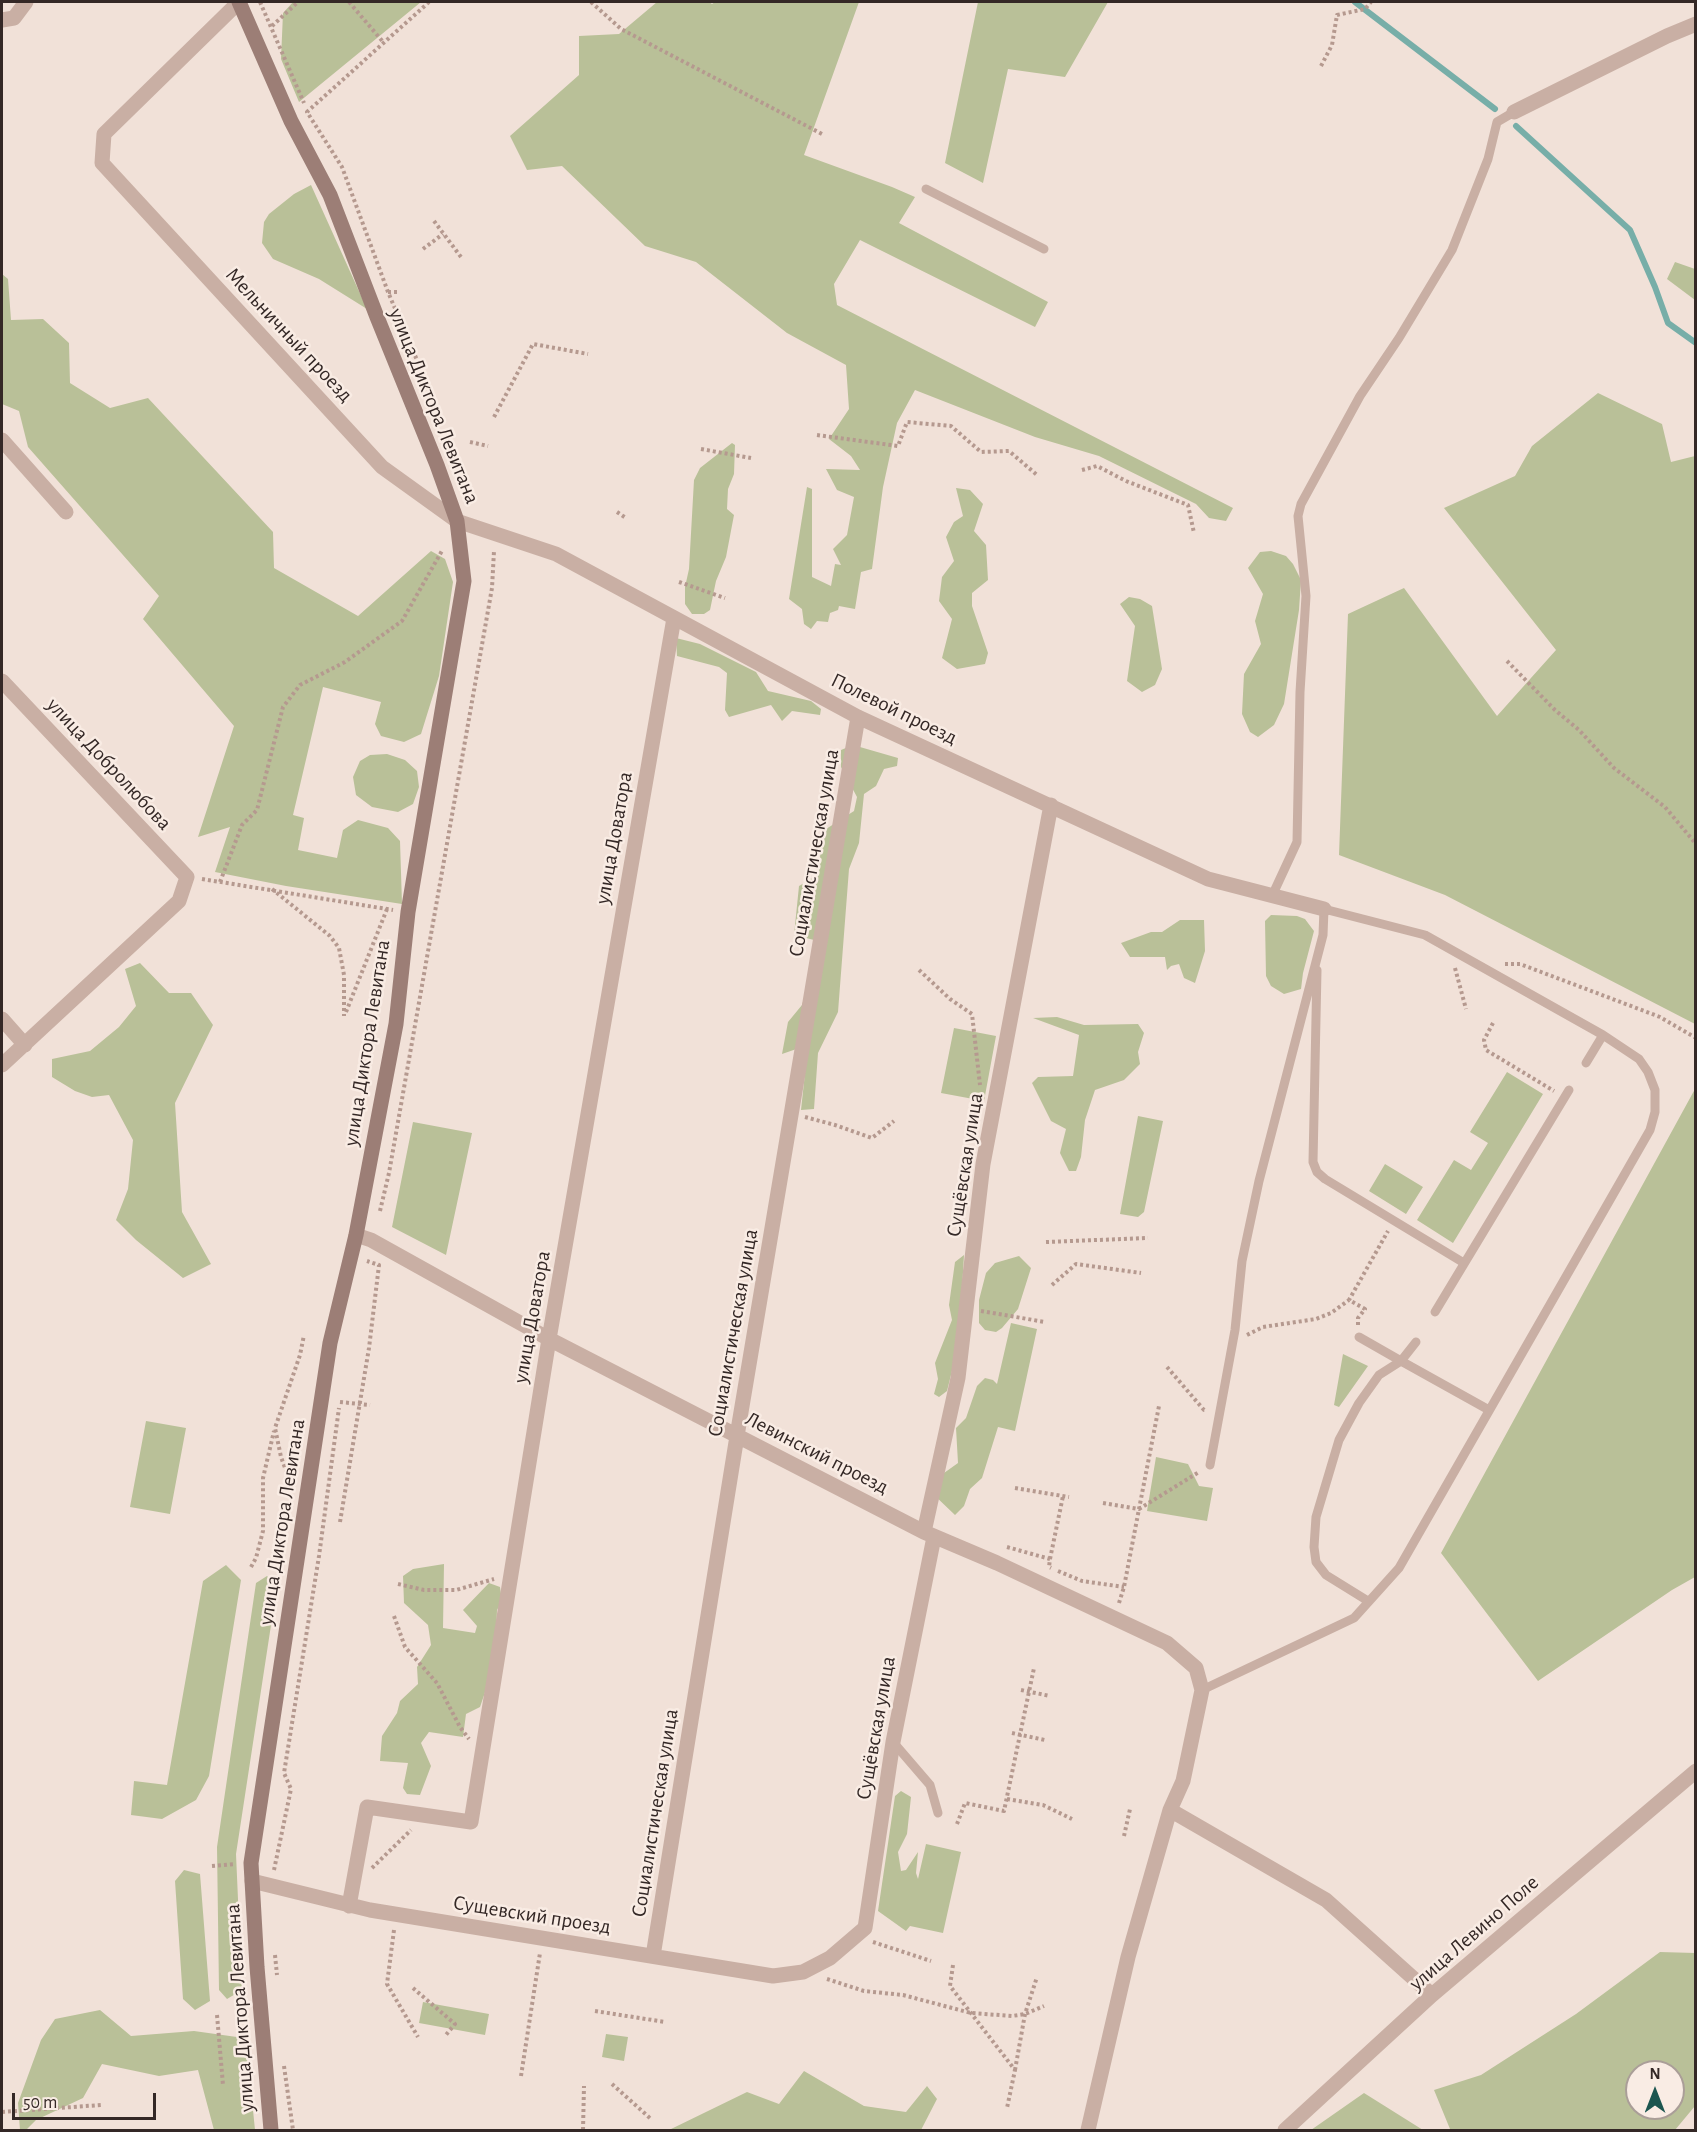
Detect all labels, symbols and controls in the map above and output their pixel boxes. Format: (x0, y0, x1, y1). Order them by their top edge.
street label: Мельничный проезд (220, 262, 358, 408)
street label: улица Диктора Левитана (383, 305, 485, 507)
street label: Полевой проезд (827, 668, 961, 750)
street label: улица Добролюбова (41, 693, 177, 835)
street label: Социалистическая улица (783, 747, 845, 959)
street label: улица Доватора (590, 770, 638, 906)
street label: улица Диктора Левитана (338, 938, 396, 1148)
street label: Сущёвская улица (941, 1091, 989, 1239)
street label: Социалистическая улица (702, 1227, 764, 1439)
street label: улица Доватора (508, 1249, 556, 1385)
street label: Левинский проезд (741, 1406, 893, 1500)
street label: улица Диктора Левитана (253, 1417, 311, 1627)
street label: Сущёвская улица (851, 1654, 901, 1802)
street label: Социалистическая улица (626, 1707, 684, 1919)
street label: улица Левино Поле (1404, 1870, 1544, 1996)
street label: Сущевский проезд (451, 1890, 613, 1940)
street label: улица Диктора Левитана (220, 1903, 260, 2113)
north arrow (1625, 2060, 1685, 2120)
text: N (1649, 2066, 1661, 2082)
scale bar (15, 2081, 159, 2119)
text: 50 m (23, 2094, 57, 2112)

